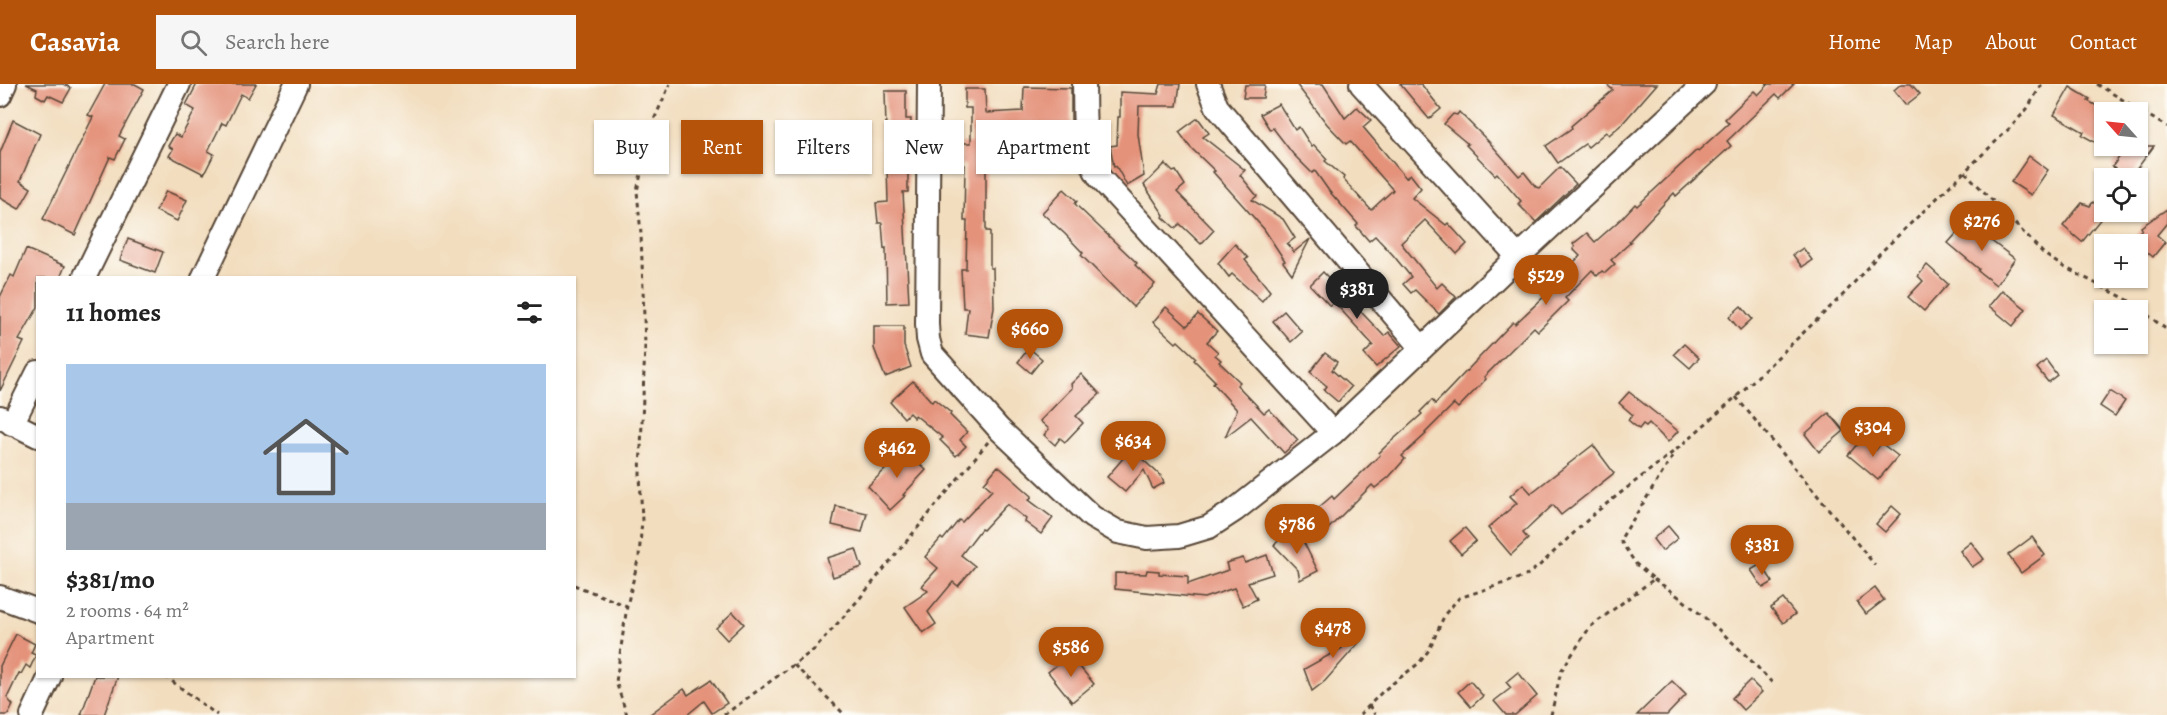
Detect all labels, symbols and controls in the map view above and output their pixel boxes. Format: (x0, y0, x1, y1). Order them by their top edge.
search box (156, 15, 576, 69)
text: Casavia (30, 23, 120, 61)
icon: search (177, 26, 210, 59)
text: Search here (225, 27, 330, 57)
text: Home (1828, 28, 1881, 56)
text: Map (1914, 28, 1952, 56)
text: About (1985, 28, 2037, 56)
text: Contact (2070, 28, 2137, 56)
north arrow (2094, 102, 2148, 156)
map controls (2094, 102, 2148, 354)
chip: Buy (594, 120, 669, 174)
chip: Rent (681, 120, 763, 174)
chip: Filters (775, 120, 872, 174)
chip: New (884, 120, 964, 174)
chip: Apartment (976, 120, 1111, 174)
button: locate (2094, 168, 2148, 222)
pin: $276 (1946, 201, 2018, 252)
text: $276 (1964, 207, 2000, 234)
button: + (2094, 234, 2148, 288)
pin: $529 (1510, 255, 1582, 306)
text: $529 (1528, 261, 1564, 288)
pin: $381 (1321, 269, 1393, 320)
text: $381 (1340, 275, 1374, 302)
text: 11 homes (66, 295, 161, 330)
icon: filters (513, 296, 546, 329)
button: − (2094, 300, 2148, 354)
pin: $660 (994, 309, 1066, 360)
text: $660 (1011, 315, 1049, 342)
icon: home (252, 403, 360, 511)
pin: $304 (1837, 407, 1909, 458)
text: $304 (1854, 413, 1892, 440)
pin: $634 (1097, 421, 1169, 472)
text: $634 (1115, 427, 1151, 454)
pin: $462 (861, 428, 933, 479)
text: $462 (878, 434, 916, 461)
pin: $786 (1261, 504, 1333, 555)
text: $786 (1279, 510, 1315, 537)
pin: $381 (1726, 525, 1798, 576)
text: $381 (1745, 531, 1779, 558)
text: $381/mo (66, 562, 155, 597)
text: 2 rooms · 64 m² (66, 597, 189, 624)
pin: $478 (1297, 608, 1369, 659)
text: $478 (1315, 614, 1351, 641)
text: Apartment (66, 624, 155, 651)
pin: $586 (1035, 627, 1107, 678)
text: $586 (1053, 633, 1089, 660)

